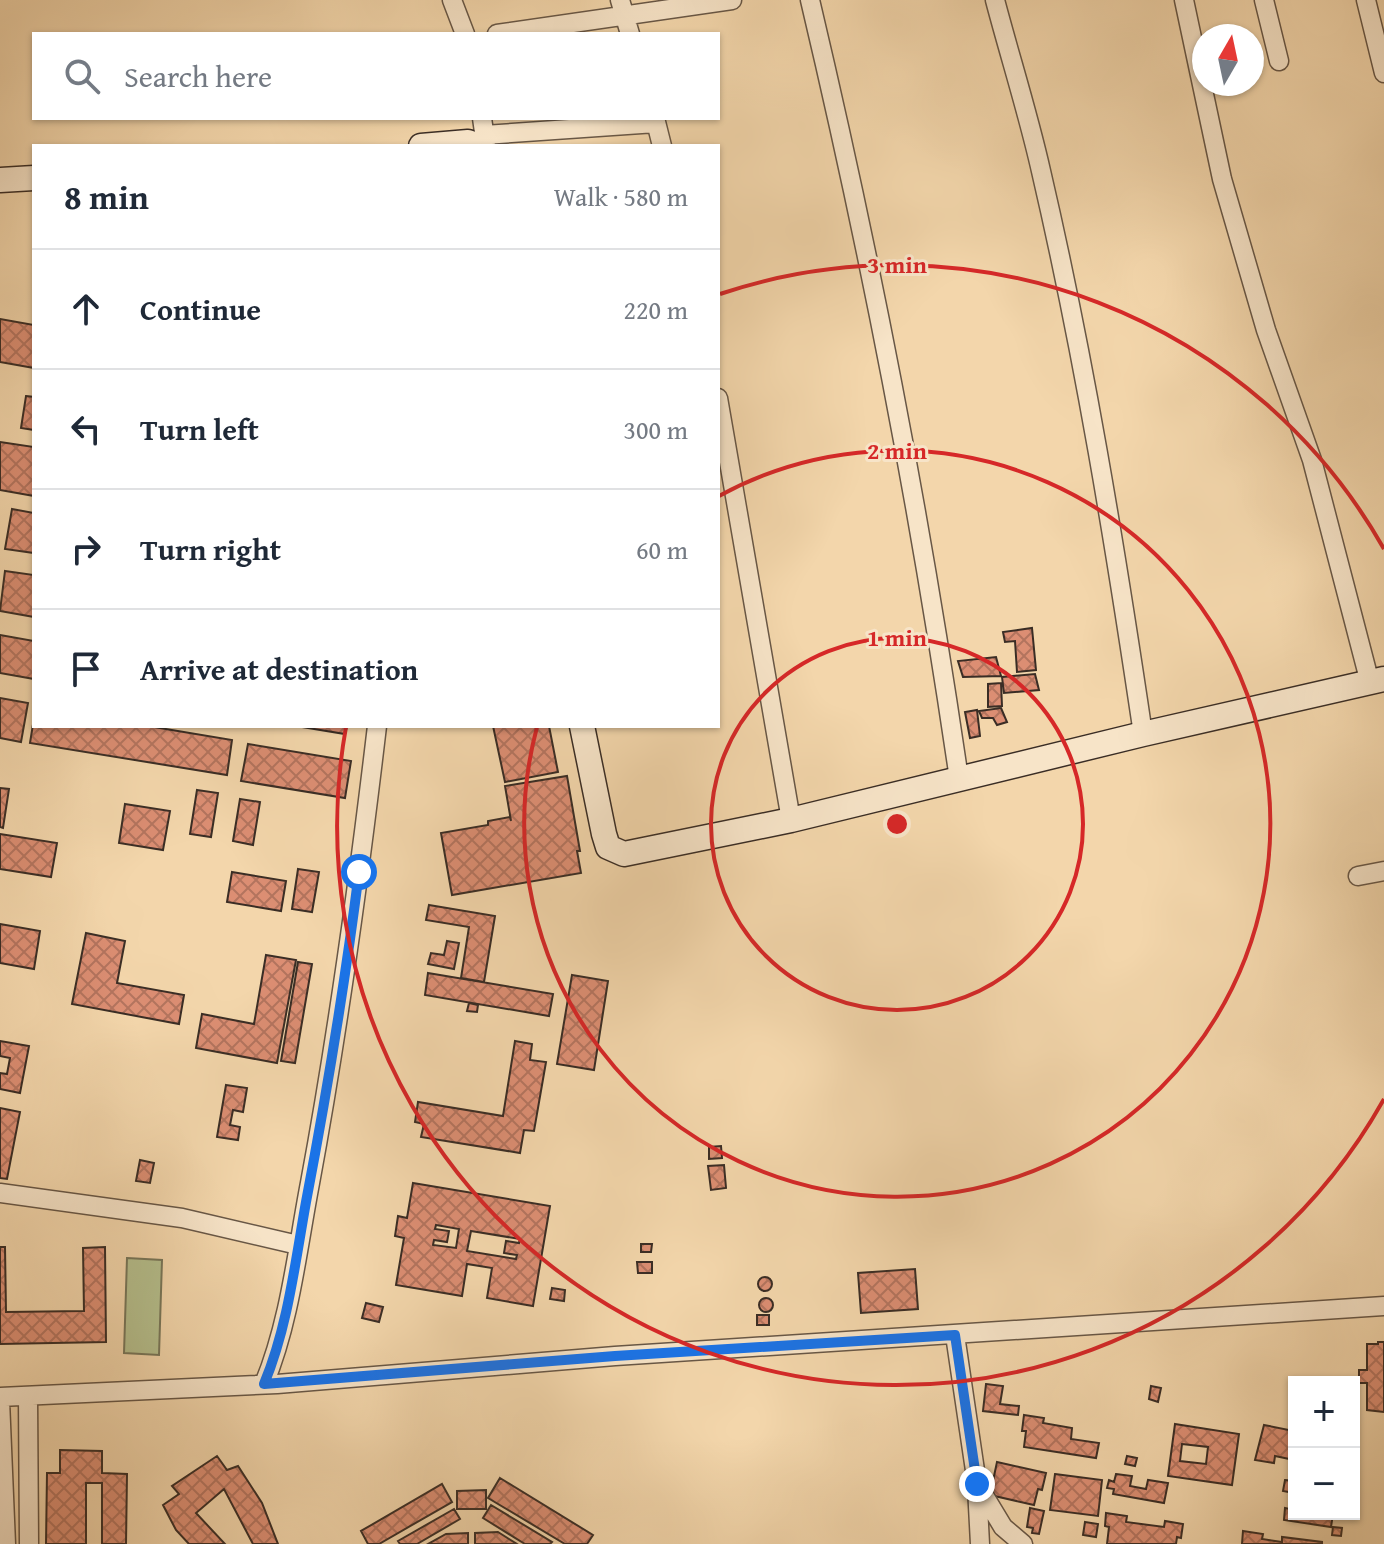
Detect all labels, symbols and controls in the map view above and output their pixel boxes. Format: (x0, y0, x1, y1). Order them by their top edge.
north arrow (1192, 24, 1264, 96)
search box (32, 32, 720, 120)
icon: search (60, 54, 104, 98)
text: Search here (124, 54, 272, 98)
text: 8 min (64, 172, 149, 221)
text: Walk · 580 m (554, 177, 688, 216)
text: 3 min (867, 247, 927, 282)
icon: ahead (64, 287, 108, 331)
text: Continue (140, 287, 261, 331)
text: 220 m (623, 290, 688, 329)
icon: left (64, 407, 108, 451)
text: Turn left (140, 407, 259, 451)
text: 300 m (623, 410, 688, 449)
text: 2 min (867, 433, 927, 468)
icon: right (64, 527, 108, 571)
text: Turn right (140, 527, 281, 571)
text: 60 m (636, 530, 688, 569)
text: 1 min (867, 620, 927, 655)
icon: arrive (64, 647, 108, 691)
text: Arrive at destination (140, 647, 418, 691)
centre of rings (883, 810, 911, 838)
route start (341, 854, 377, 890)
map controls (1288, 1376, 1360, 1520)
button: + (1288, 1376, 1360, 1448)
button: − (1288, 1448, 1360, 1520)
route end (959, 1466, 995, 1502)

